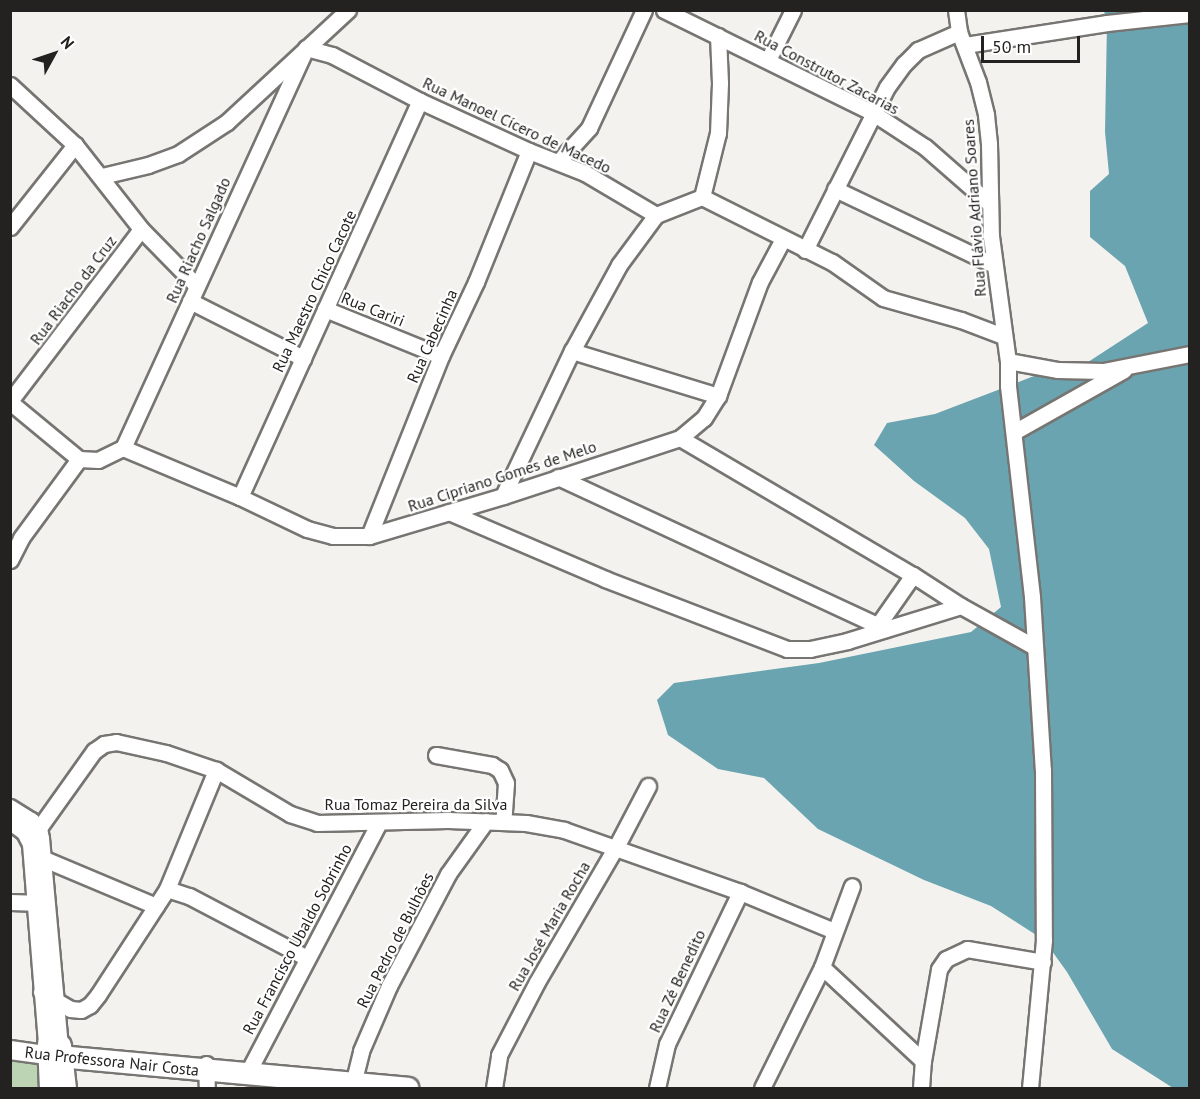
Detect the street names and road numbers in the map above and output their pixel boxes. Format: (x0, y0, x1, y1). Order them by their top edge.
street label: Rua Construtor Zacarias (751, 26, 903, 118)
street label: Rua Manoel Cícero de Macedo (420, 73, 614, 177)
street label: Rua Flávio Adriano Soares (958, 118, 990, 298)
street label: Rua Riacho Salgado (162, 174, 234, 306)
street label: Rua Maestro Chico Cacote (268, 207, 360, 375)
street label: Rua Riacho da Cruz (26, 232, 120, 348)
street label: Rua Cabecinha (403, 286, 461, 386)
street label: Rua Cariri (339, 288, 407, 330)
street label: Rua Cipriano Gomes de Melo (405, 436, 599, 516)
street label: Rua Tomaz Pereira da Silva (324, 794, 508, 814)
street label: Rua Francisco Ubaldo Sobrinho (238, 840, 356, 1038)
street label: Rua José Maria Rocha (504, 858, 594, 994)
street label: Rua Pedro de Bulhões (353, 869, 437, 1011)
street label: Rua Zé Benedito (645, 926, 709, 1036)
street label: Rua Professora Nair Costa (24, 1042, 200, 1080)

